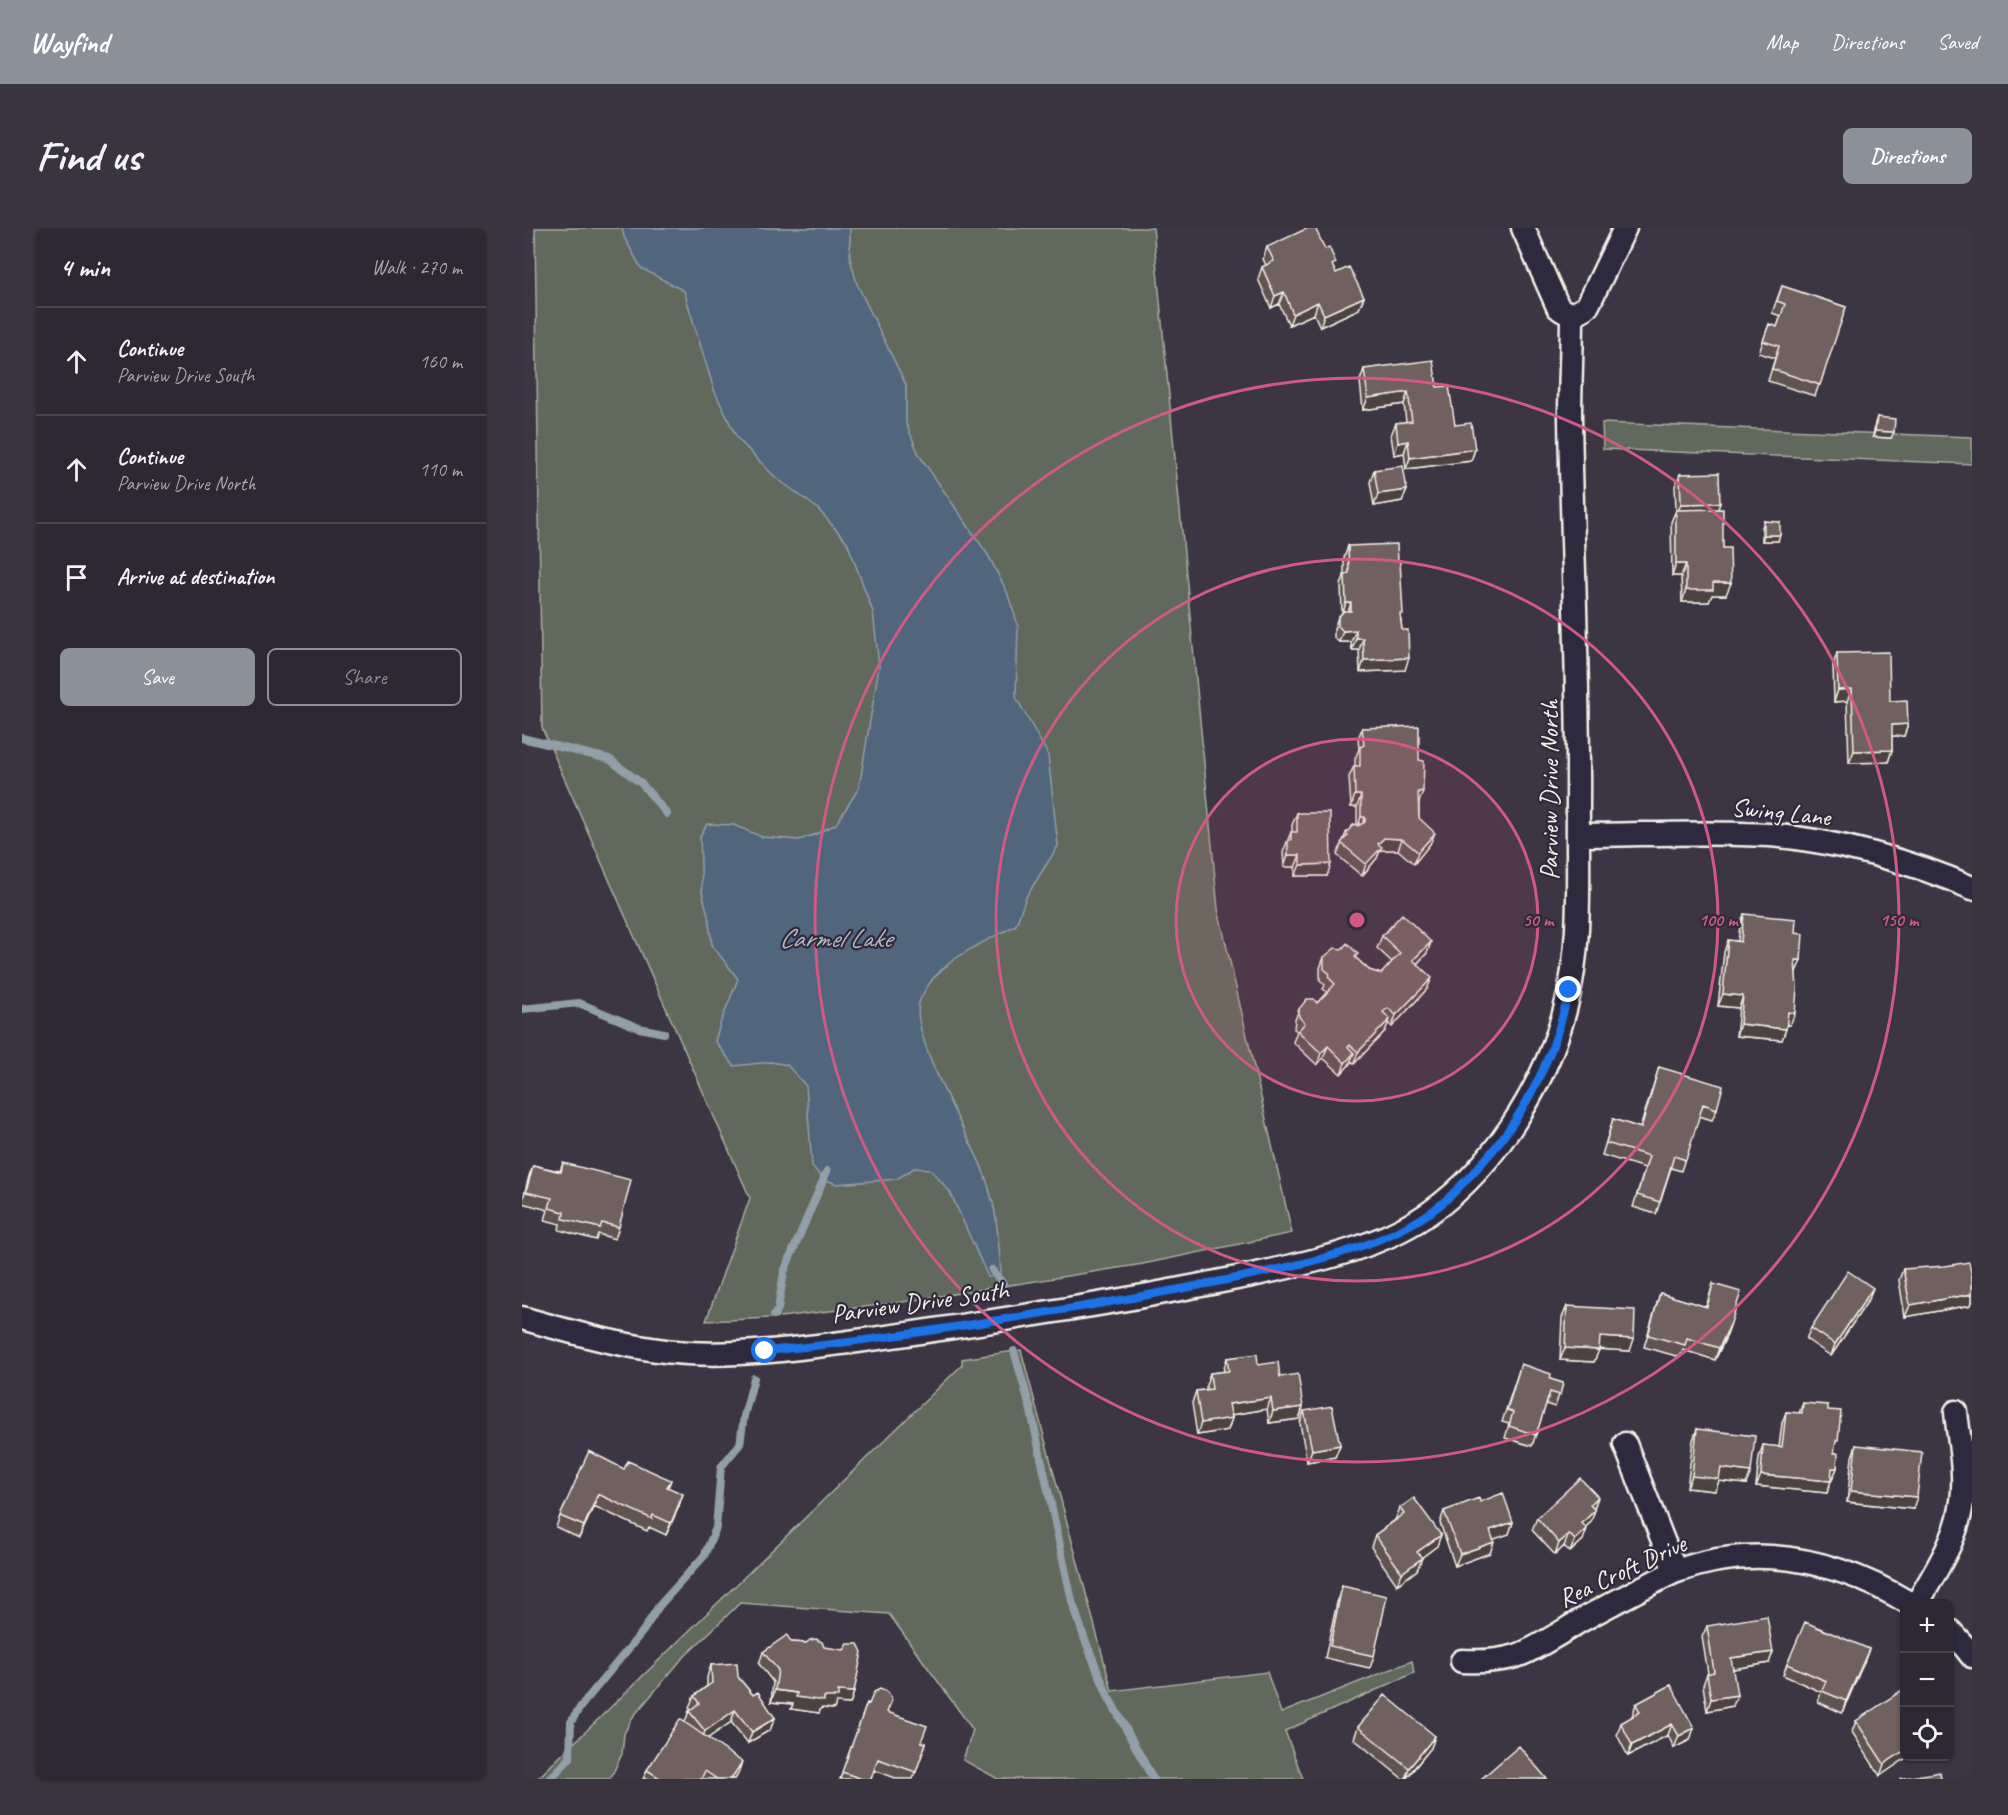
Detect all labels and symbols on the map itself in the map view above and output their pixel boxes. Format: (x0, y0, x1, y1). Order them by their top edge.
street label: Parview Drive North (1533, 699, 1566, 880)
street label: Swing Lane (1730, 790, 1834, 834)
text: 50 m (1523, 909, 1555, 931)
text: 100 m (1699, 909, 1739, 931)
text: 150 m (1880, 909, 1920, 931)
centre of rings (1347, 910, 1367, 930)
water label: Carmel Lake (779, 921, 895, 955)
route end (1555, 976, 1581, 1002)
street label: Parview Drive South (829, 1273, 1013, 1331)
route start (751, 1337, 777, 1363)
street label: Rea Croft Drive (1553, 1526, 1693, 1615)

